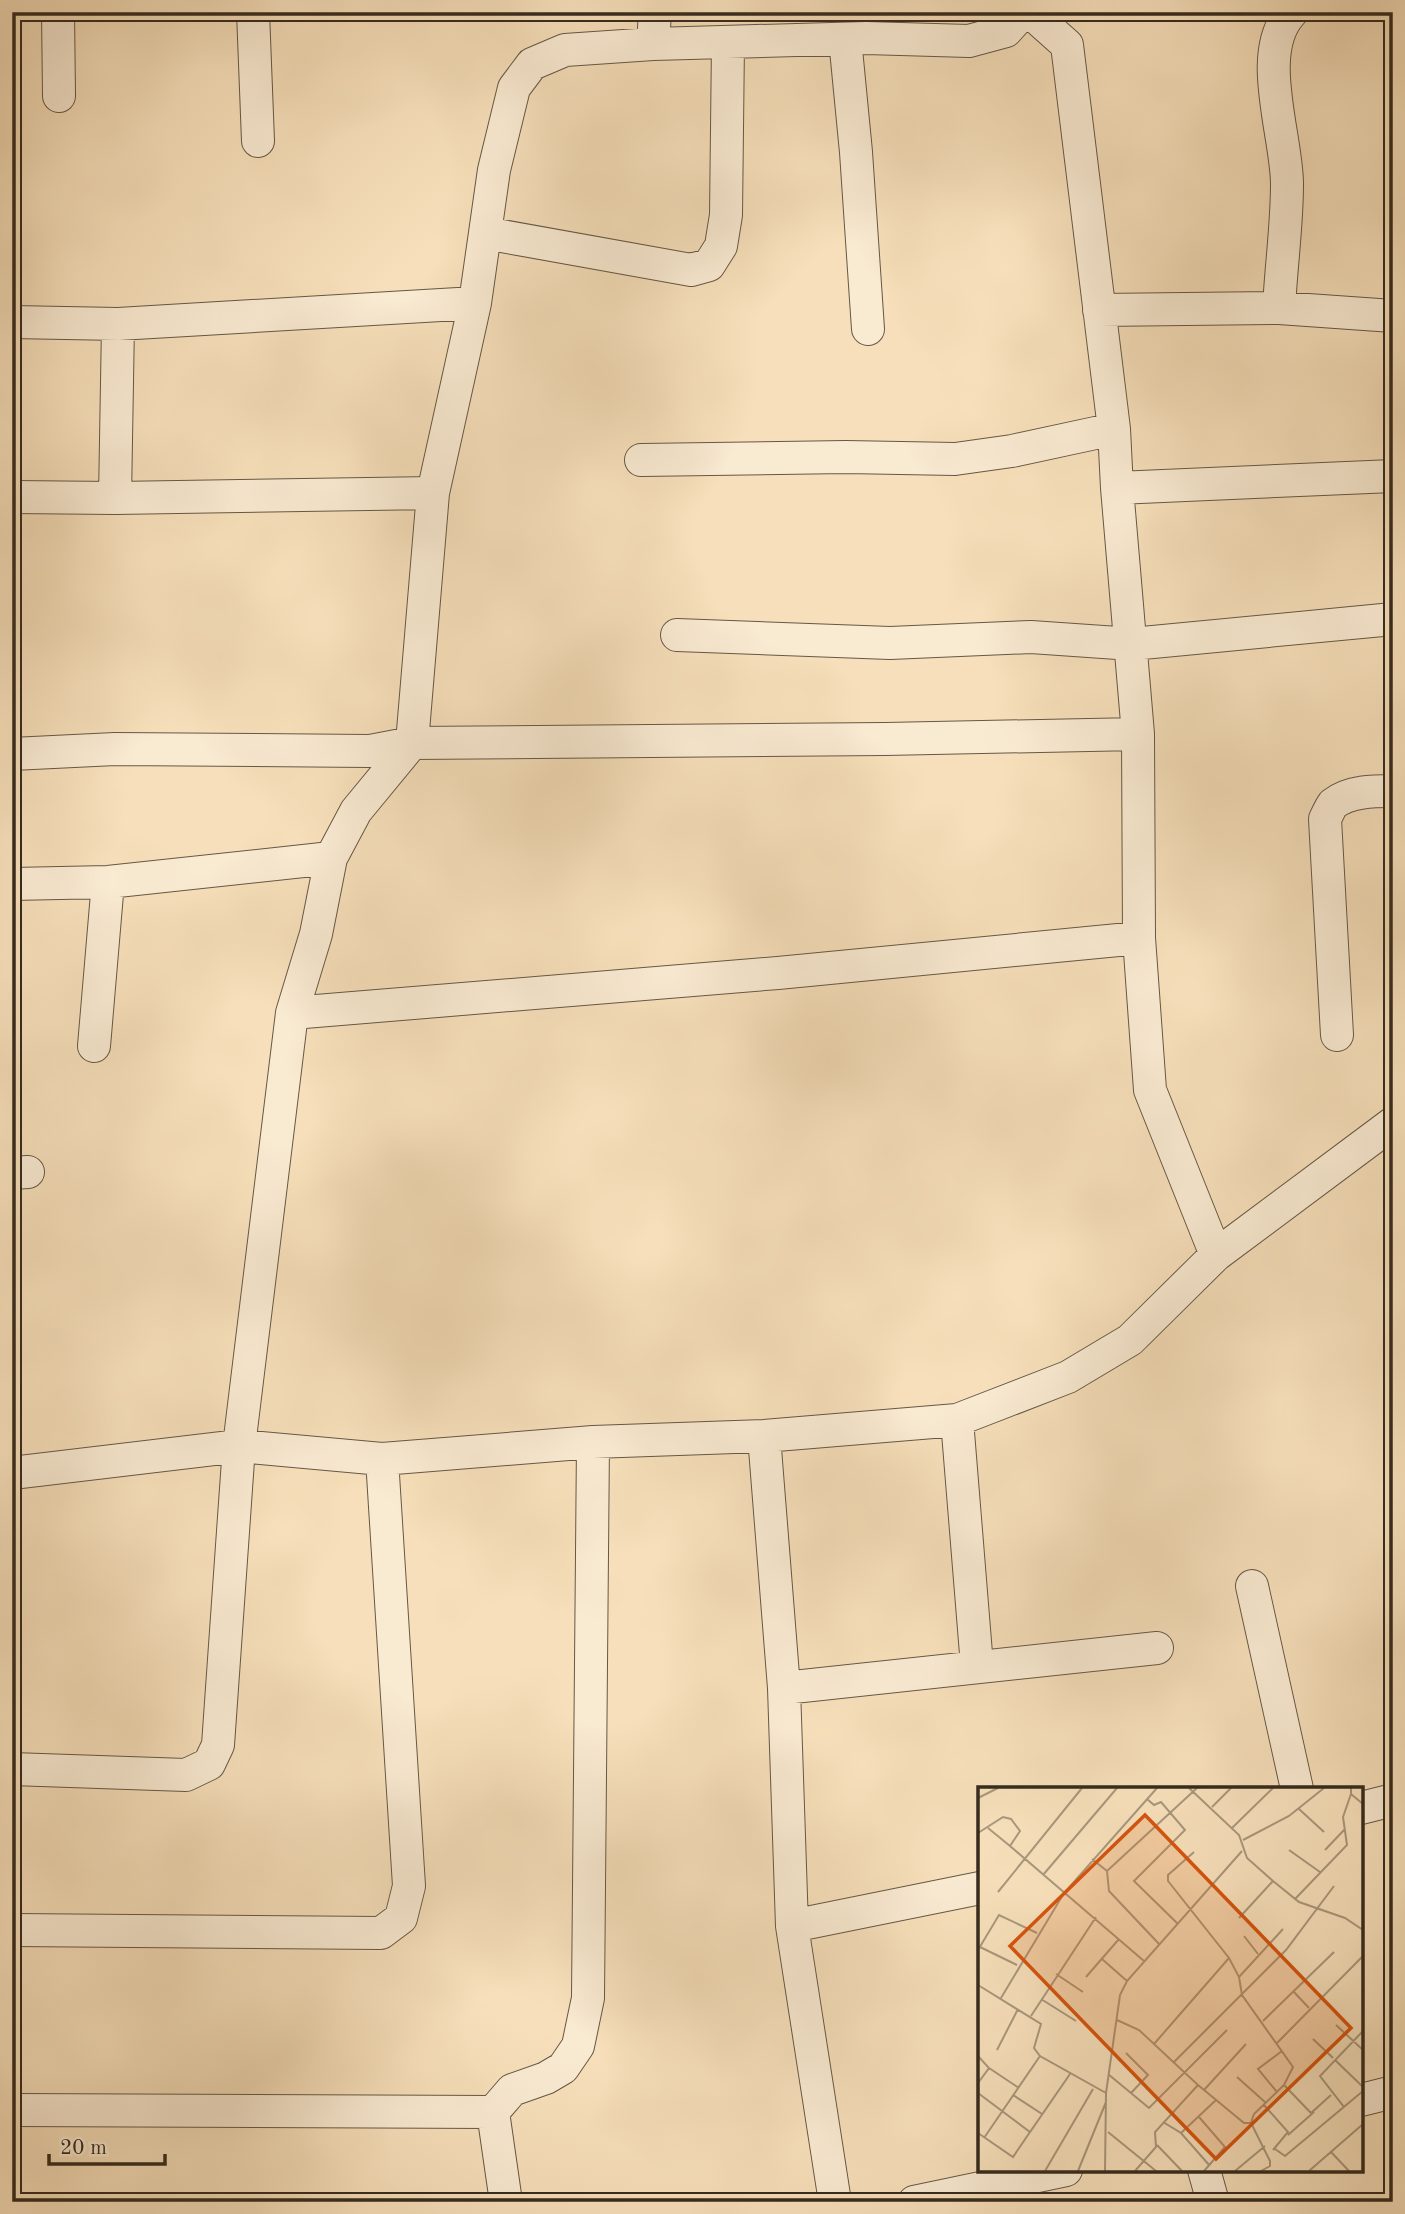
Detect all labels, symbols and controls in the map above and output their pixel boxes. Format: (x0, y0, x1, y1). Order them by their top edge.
inset map (978, 1787, 1363, 2172)
scale bar (49, 2123, 164, 2167)
text: 20 m (60, 2138, 107, 2159)

